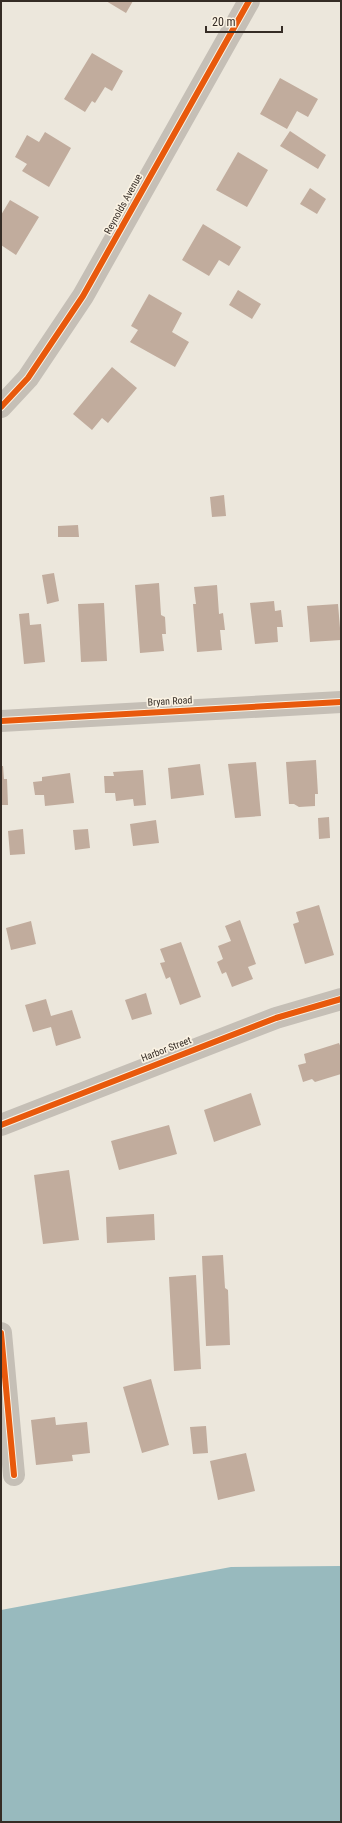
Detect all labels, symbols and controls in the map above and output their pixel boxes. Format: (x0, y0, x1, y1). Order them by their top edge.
scale bar (206, 8, 282, 34)
text: 20 m (212, 15, 236, 29)
street label: Reynolds Avenue (102, 172, 144, 236)
street label: Bryan Road (147, 694, 193, 708)
street label: Harbor Street (139, 1034, 193, 1064)

